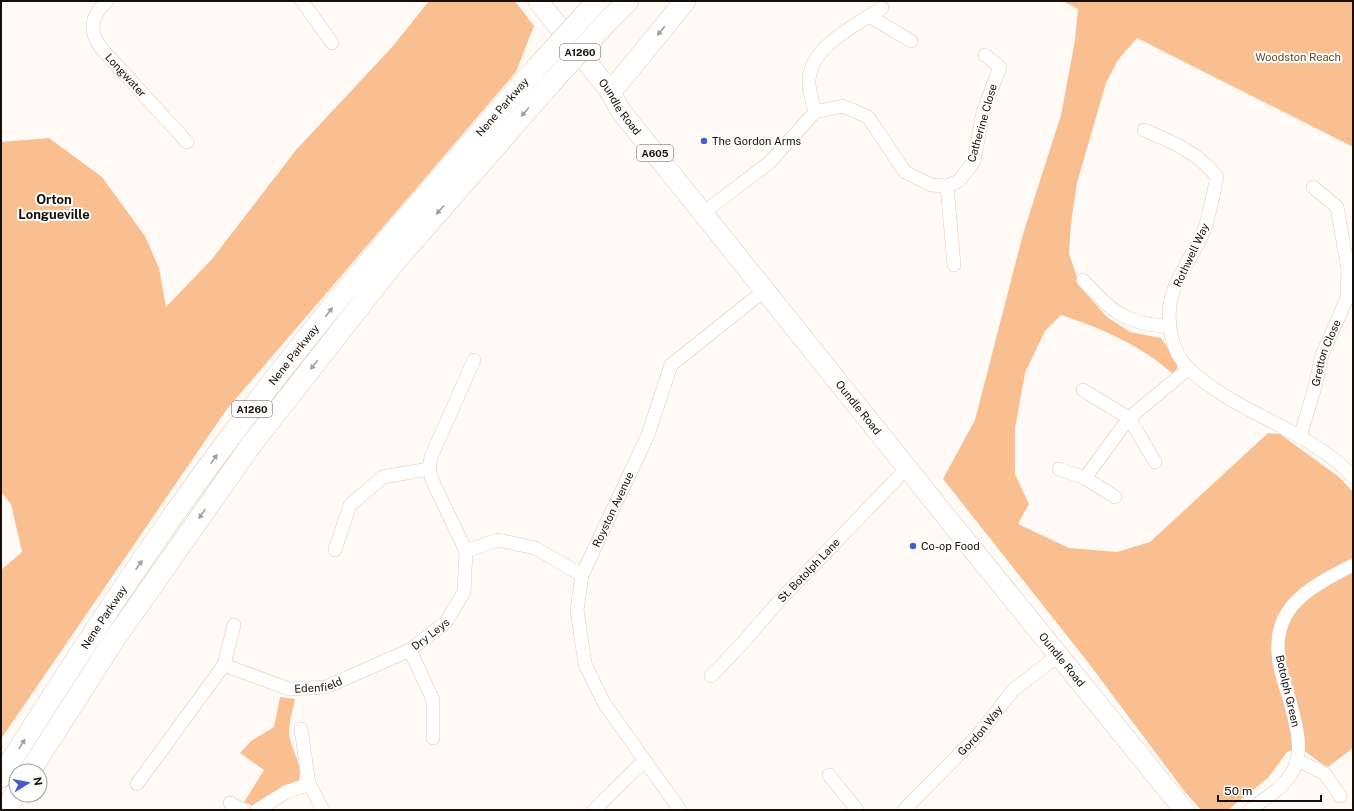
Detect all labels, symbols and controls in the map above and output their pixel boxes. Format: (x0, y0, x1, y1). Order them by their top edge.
one-way arrow (656, 26, 665, 37)
road number: A1260 (560, 44, 600, 60)
street label: Longwater (103, 51, 149, 99)
park label: Woodston Reach (1255, 51, 1341, 63)
street label: Nene Parkway (474, 75, 531, 139)
street label: Oundle Road (597, 76, 643, 137)
street label: Catherine Close (965, 82, 999, 164)
one-way arrow (521, 107, 530, 118)
place label: The Gordon Arms (712, 135, 802, 147)
marker: The Gordon Arms (699, 136, 709, 146)
road number: A605 (637, 145, 673, 161)
district label: Orton Longueville (18, 192, 90, 222)
one-way arrow (436, 205, 445, 216)
street label: Rothwell Way (1171, 221, 1211, 289)
one-way arrow (324, 307, 333, 318)
street label: Gretton Close (1309, 318, 1343, 388)
street label: Nene Parkway (266, 322, 321, 387)
one-way arrow (309, 360, 318, 371)
street label: Oundle Road (833, 378, 884, 437)
road number: A1260 (232, 401, 272, 417)
one-way arrow (210, 454, 218, 464)
street label: Royston Avenue (590, 470, 636, 549)
one-way arrow (198, 509, 206, 519)
street label: St. Botolph Lane (775, 536, 842, 605)
place label: Co-op Food (921, 540, 980, 552)
marker: Co-op Food (908, 541, 918, 551)
one-way arrow (135, 560, 143, 571)
street label: Nene Parkway (79, 583, 129, 651)
street label: Dry Leys (409, 616, 452, 652)
street label: Oundle Road (1037, 630, 1087, 689)
street label: Botolph Green (1274, 654, 1302, 728)
street label: Edenfield (294, 675, 344, 695)
street label: Gordon Way (955, 703, 1005, 758)
one-way arrow (18, 739, 26, 749)
north arrow (8, 763, 48, 803)
text: N (31, 776, 45, 787)
scale bar (1218, 777, 1321, 803)
text: 50 m (1224, 784, 1252, 798)

